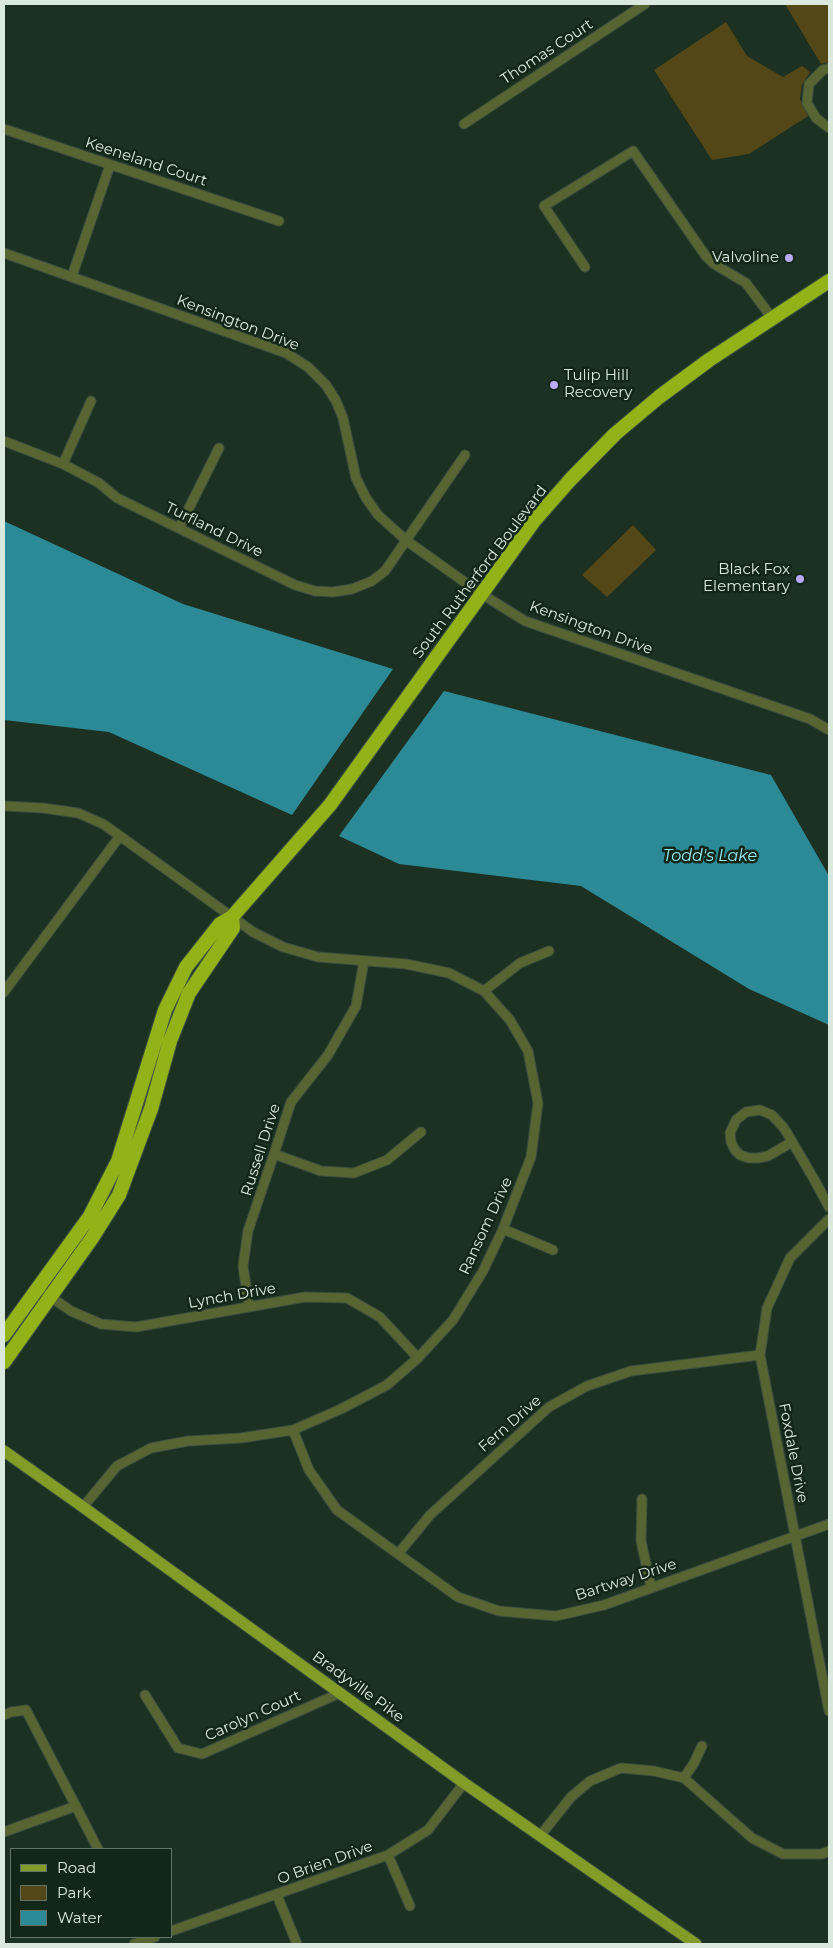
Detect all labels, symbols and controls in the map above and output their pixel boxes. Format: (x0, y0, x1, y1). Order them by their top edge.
street label: Thomas Court (498, 16, 596, 88)
street label: Keeneland Court (83, 134, 209, 190)
place label: Valvoline (712, 249, 779, 267)
marker: Valvoline (783, 252, 795, 264)
street label: Kensington Drive (174, 291, 302, 355)
place label: Tulip Hill Recovery (564, 367, 632, 402)
marker: Tulip Hill Recovery (548, 379, 560, 391)
street label: South Rutherford Boulevard (409, 482, 551, 662)
street label: Turfland Drive (162, 499, 266, 561)
place label: Black Fox Elementary (703, 561, 790, 596)
marker: Black Fox Elementary (794, 573, 806, 585)
street label: Kensington Drive (527, 597, 655, 659)
water label: Todd's Lake (663, 846, 757, 866)
street label: Russell Drive (238, 1102, 284, 1198)
street label: Ransom Drive (456, 1174, 516, 1278)
street label: Lynch Drive (187, 1279, 277, 1313)
street label: Fern Drive (475, 1392, 545, 1456)
street label: Foxdale Drive (774, 1401, 812, 1505)
street label: Bartway Drive (573, 1555, 679, 1605)
street label: Bradyville Pike (308, 1648, 408, 1726)
street label: Carolyn Court (202, 1687, 304, 1745)
street label: O Brien Drive (275, 1837, 375, 1889)
legend (10, 1848, 172, 1938)
text: Road (57, 1858, 96, 1877)
text: Park (57, 1883, 91, 1902)
text: Water (57, 1908, 103, 1927)

